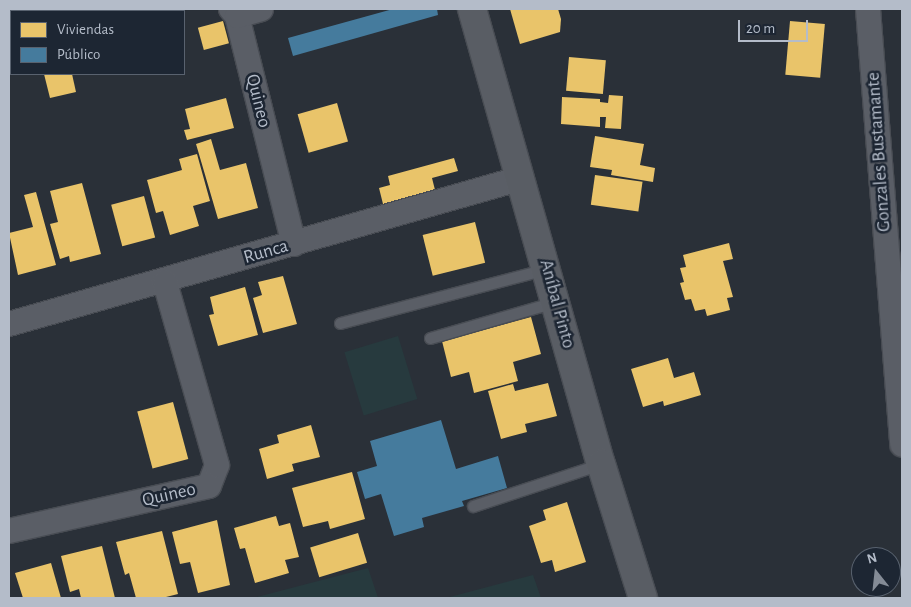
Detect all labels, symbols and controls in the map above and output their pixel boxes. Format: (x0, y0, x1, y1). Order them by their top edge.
legend (10, 10, 185, 75)
scale bar (741, 10, 811, 42)
text: 20 m (746, 21, 775, 36)
text: Viviendas (57, 22, 114, 37)
text: Público (57, 47, 100, 62)
street label: Gonzales Bustamante (862, 71, 896, 233)
street label: Quineo (240, 72, 276, 130)
street label: Runca (241, 235, 291, 269)
street label: Aníbal Pinto (534, 257, 580, 351)
street label: Quineo (140, 478, 198, 512)
north arrow (851, 547, 901, 597)
text: N (866, 550, 879, 567)

